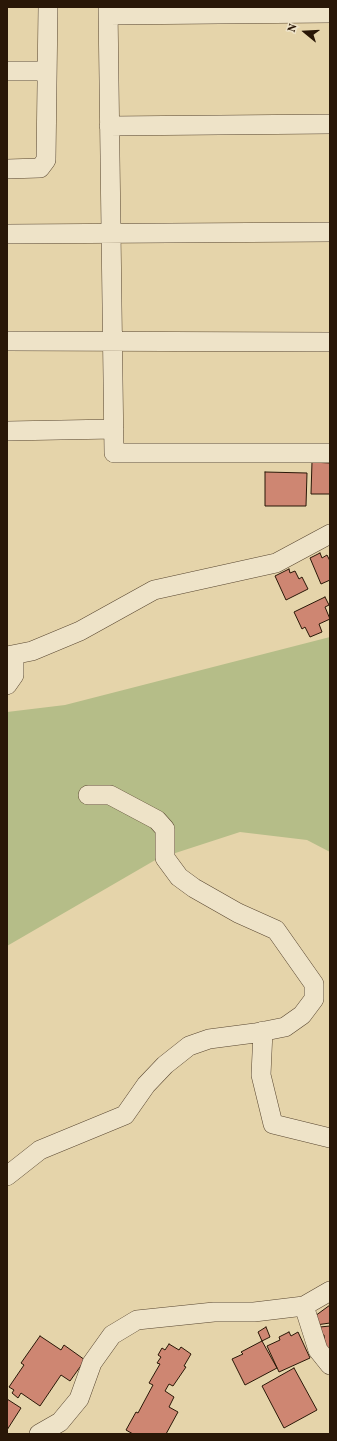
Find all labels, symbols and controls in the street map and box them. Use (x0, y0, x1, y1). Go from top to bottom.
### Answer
north arrow (285, 12, 325, 52)
text: N (285, 22, 301, 34)

